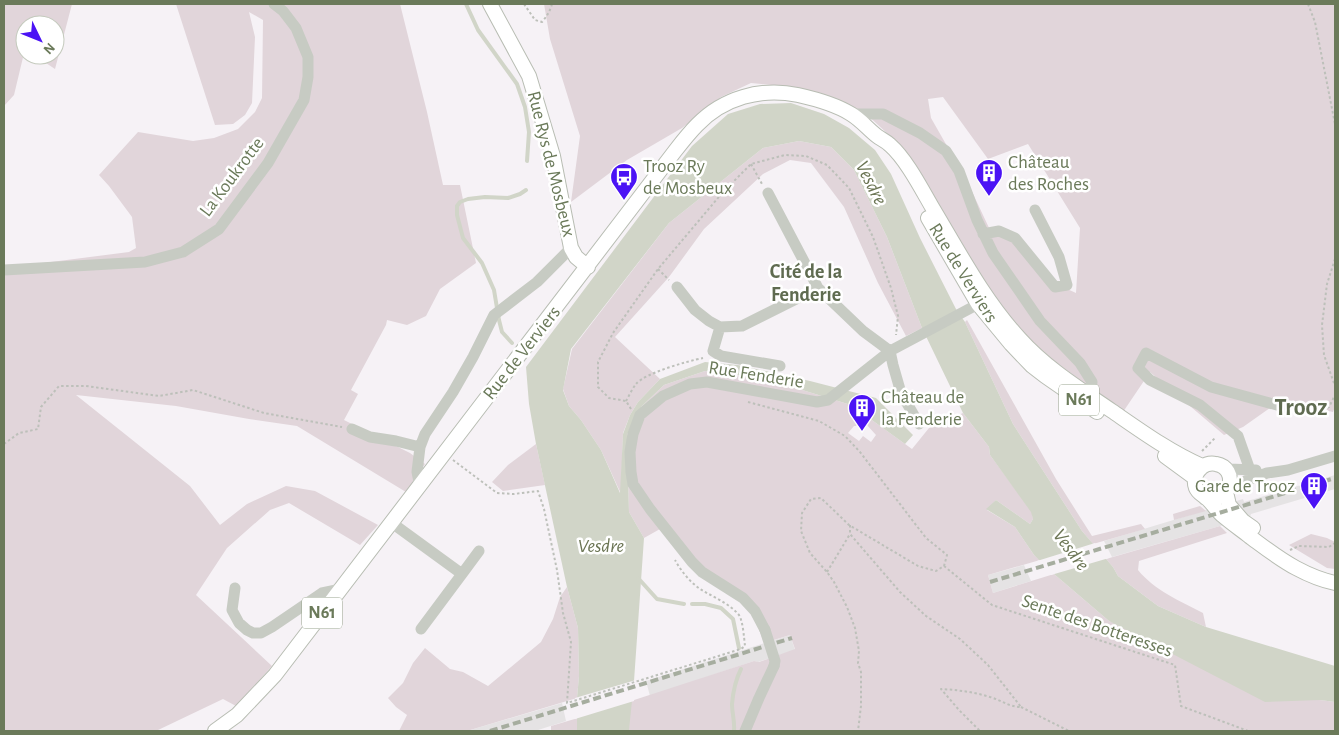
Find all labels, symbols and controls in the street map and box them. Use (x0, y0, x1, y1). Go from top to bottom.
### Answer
north arrow (15, 15, 65, 65)
text: N (40, 40, 57, 57)
street label: Rue Rys de Mosbeux (524, 89, 578, 239)
street label: La Koukrotte (196, 134, 268, 220)
place label: Château des Roches (1008, 153, 1089, 194)
place label: Trooz Ry de Mosbeux (643, 157, 732, 198)
water label: Vesdre (852, 158, 891, 209)
building icon: Château des Roches (974, 158, 1004, 197)
bus stop icon: Trooz Ry de Mosbeux (609, 162, 639, 201)
street label: Rue de Verviers (925, 220, 1001, 326)
district label: Cité de la Fenderie (770, 262, 843, 305)
street label: Rue de Verviers (480, 303, 564, 403)
street label: Rue Fenderie (707, 358, 805, 392)
road number: N61 (1059, 384, 1099, 416)
place label: Château de la Fenderie (881, 388, 964, 429)
building icon: Château de la Fenderie (847, 393, 877, 432)
district label: Trooz (1275, 396, 1327, 420)
building icon: Gare de Trooz (1299, 471, 1329, 510)
place label: Gare de Trooz (1195, 477, 1295, 496)
water label: Vesdre (1049, 525, 1093, 575)
water label: Vesdre (578, 536, 625, 556)
street label: Sente des Botteresses (1019, 591, 1175, 661)
road number: N61 (302, 598, 342, 628)

